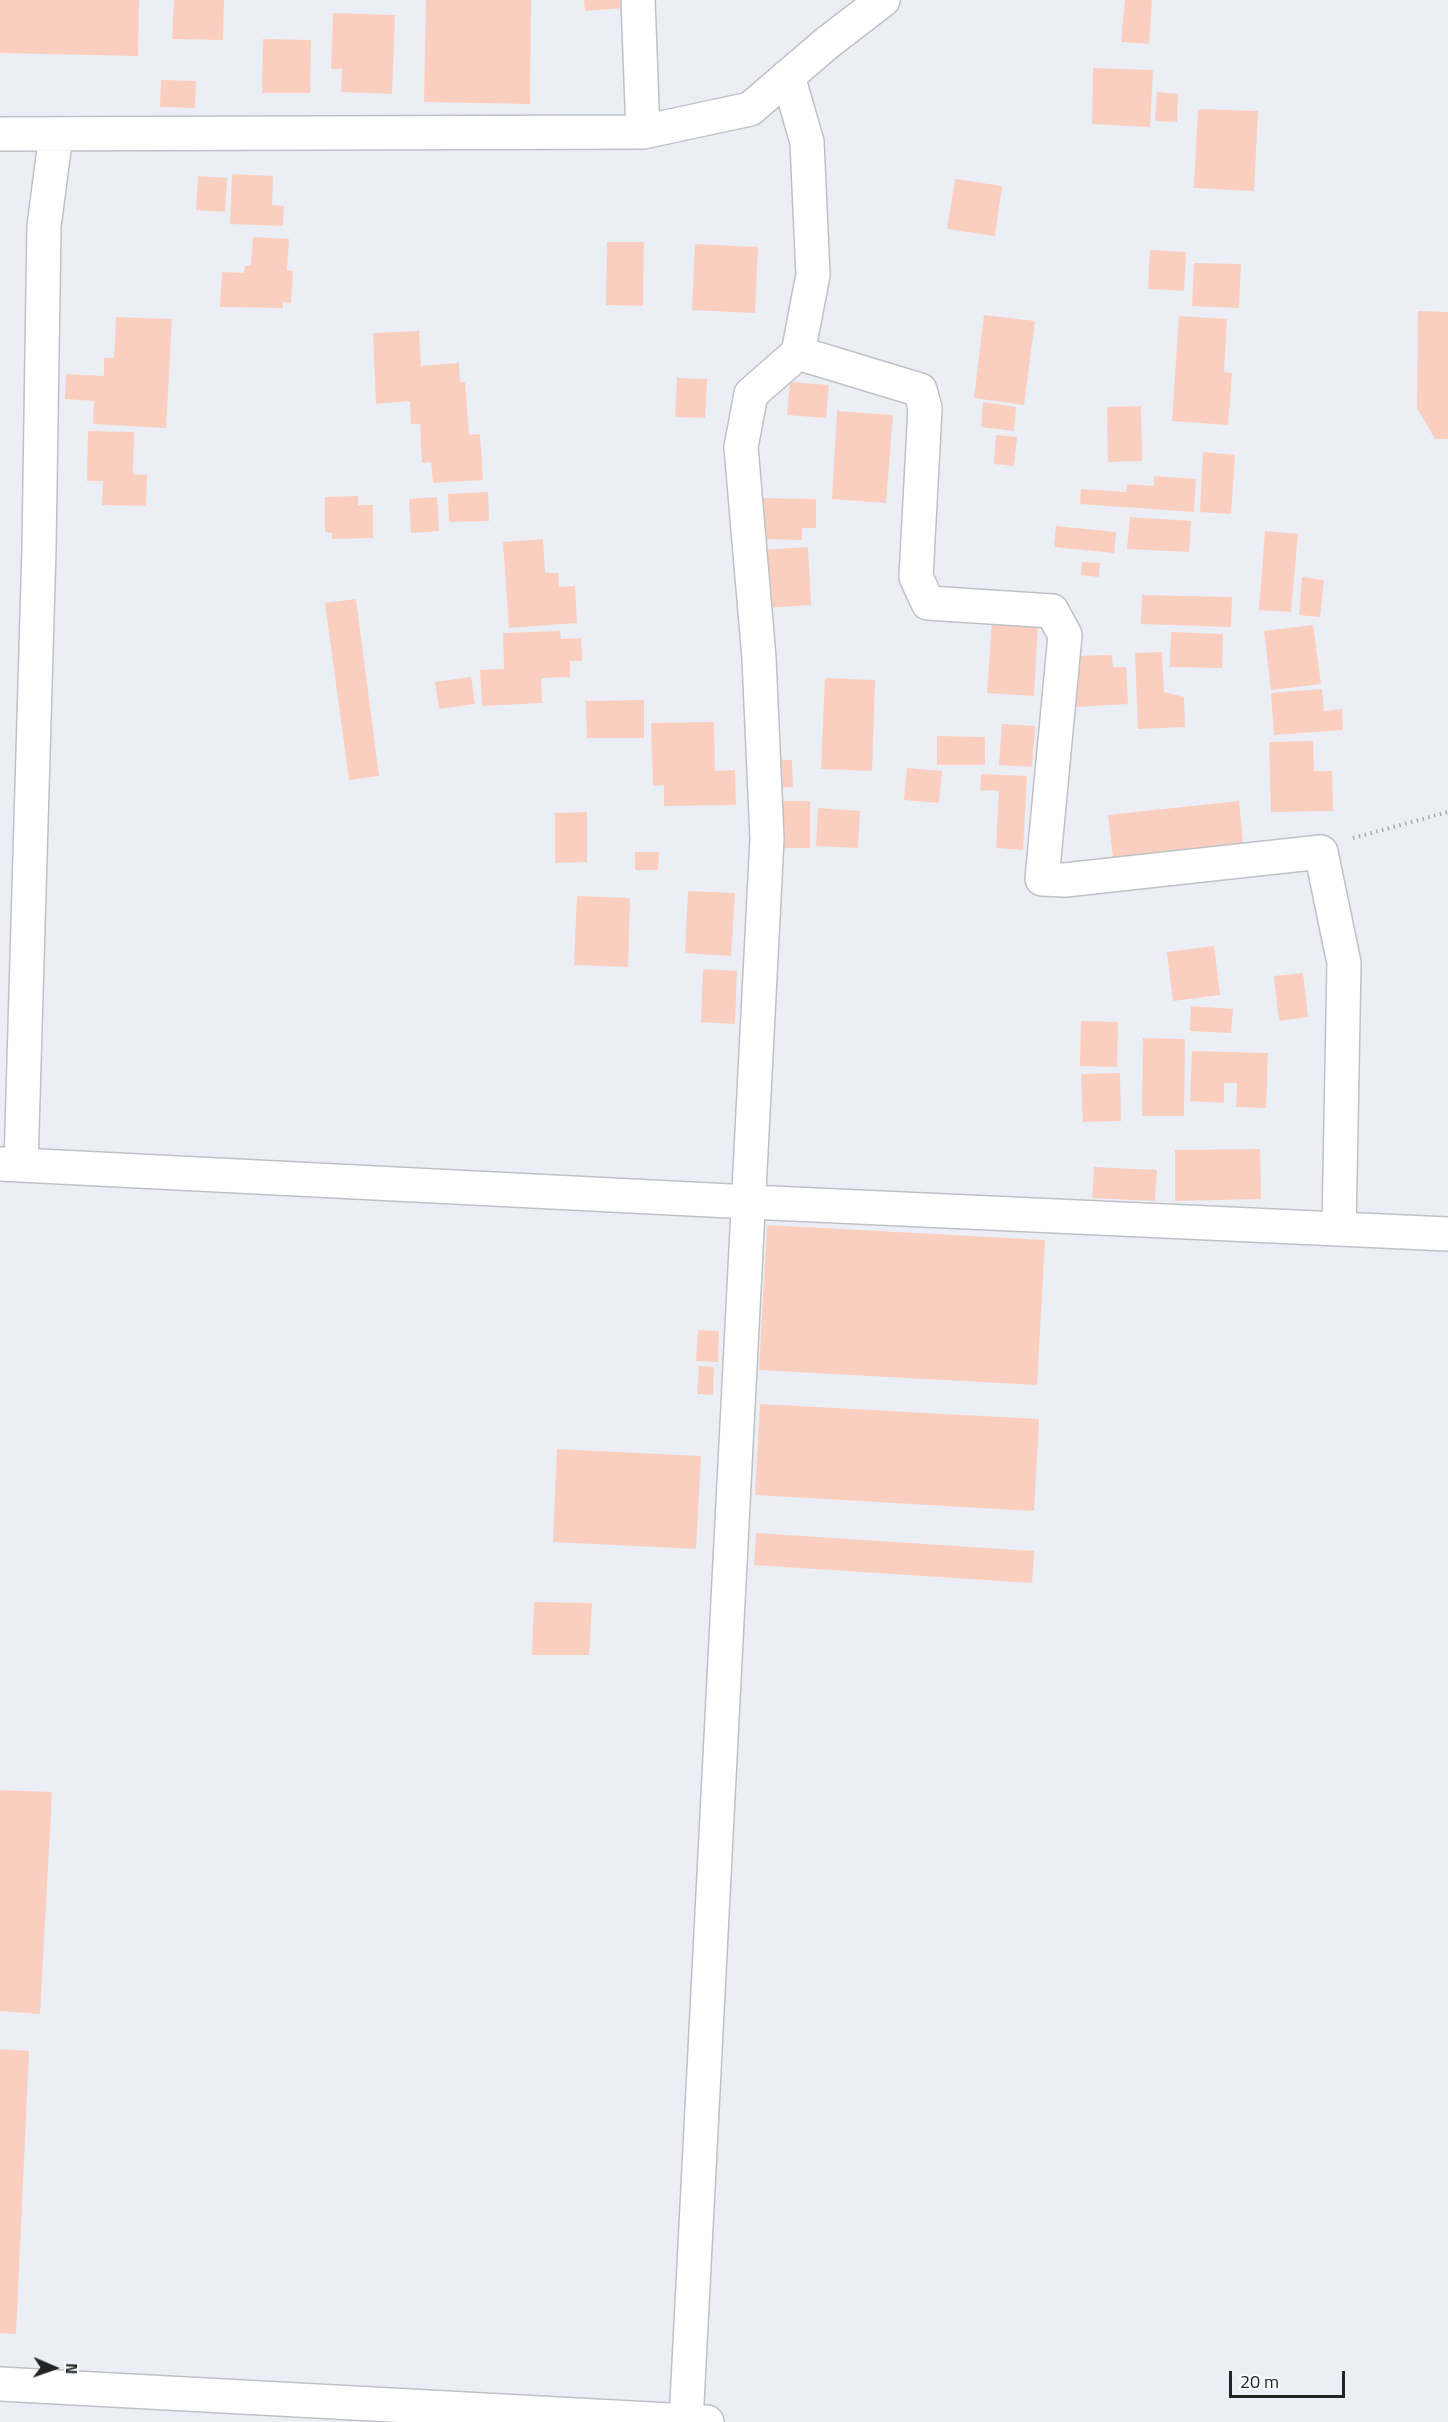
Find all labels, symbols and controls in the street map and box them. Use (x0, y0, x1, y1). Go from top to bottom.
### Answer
north arrow (24, 2338, 84, 2398)
scale bar (1232, 2359, 1348, 2397)
text: N (60, 2363, 84, 2375)
text: 20 m (1240, 2368, 1279, 2395)

